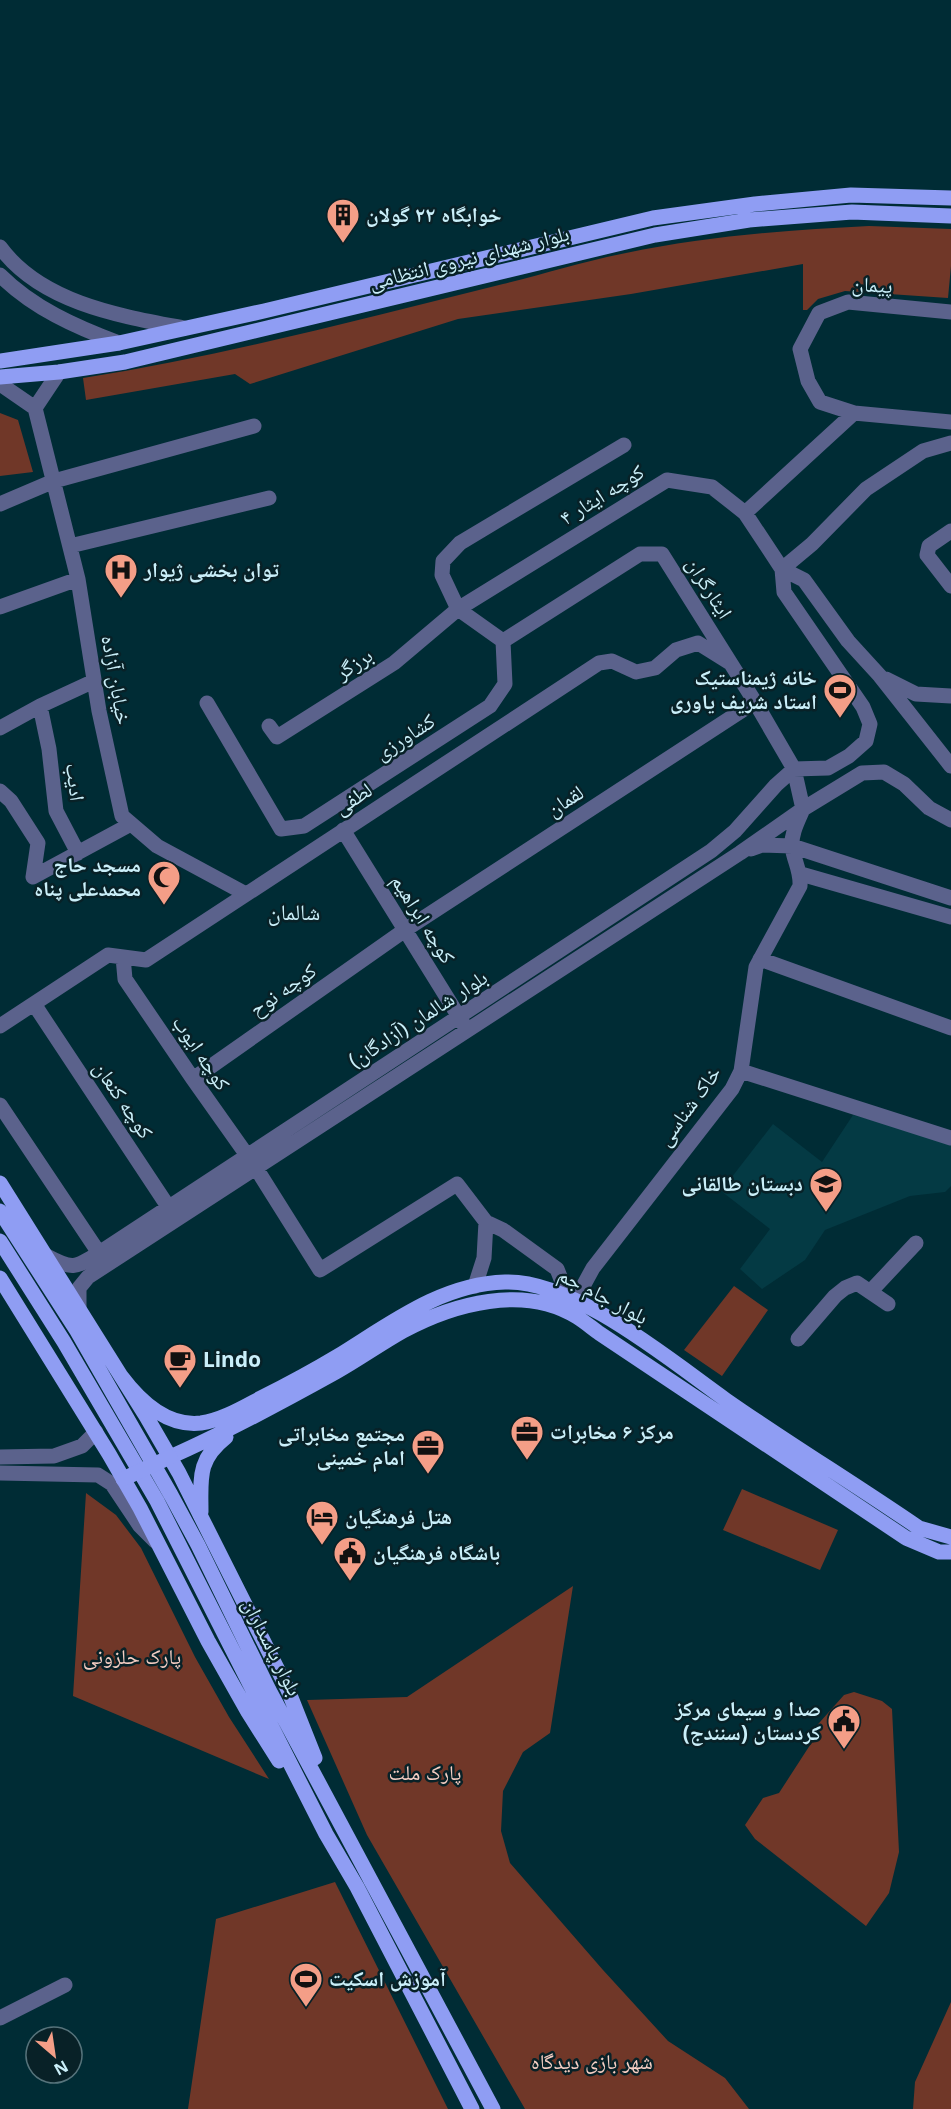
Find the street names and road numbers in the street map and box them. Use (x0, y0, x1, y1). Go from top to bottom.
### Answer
street label: بلوار شهدای نیروی انتظامی (366, 219, 572, 295)
street label: پیمان (851, 269, 893, 299)
street label: کوچه ایثار ۴ (554, 457, 649, 531)
street label: ایثارگران (680, 551, 740, 624)
street label: خیابان آزاده (95, 633, 139, 727)
street label: برزگر (328, 641, 378, 686)
street label: کشاورزی (369, 706, 440, 766)
street label: ادیب (60, 761, 92, 802)
street label: لطفی (328, 775, 377, 821)
street label: لقمان (541, 778, 588, 822)
street label: کوچه ابراهیم (385, 868, 462, 969)
street label: کوچه نوح (243, 956, 322, 1022)
street label: بلوار شالمان (آزادگان) (343, 963, 492, 1074)
street label: کوچه ایوب (166, 1009, 237, 1096)
street label: کوچه کنعان (88, 1055, 160, 1144)
street label: خاک شناسی (650, 1060, 727, 1151)
street label: بلوار جام جم (553, 1260, 653, 1331)
street label: بلوار پاسداران (236, 1593, 309, 1700)

